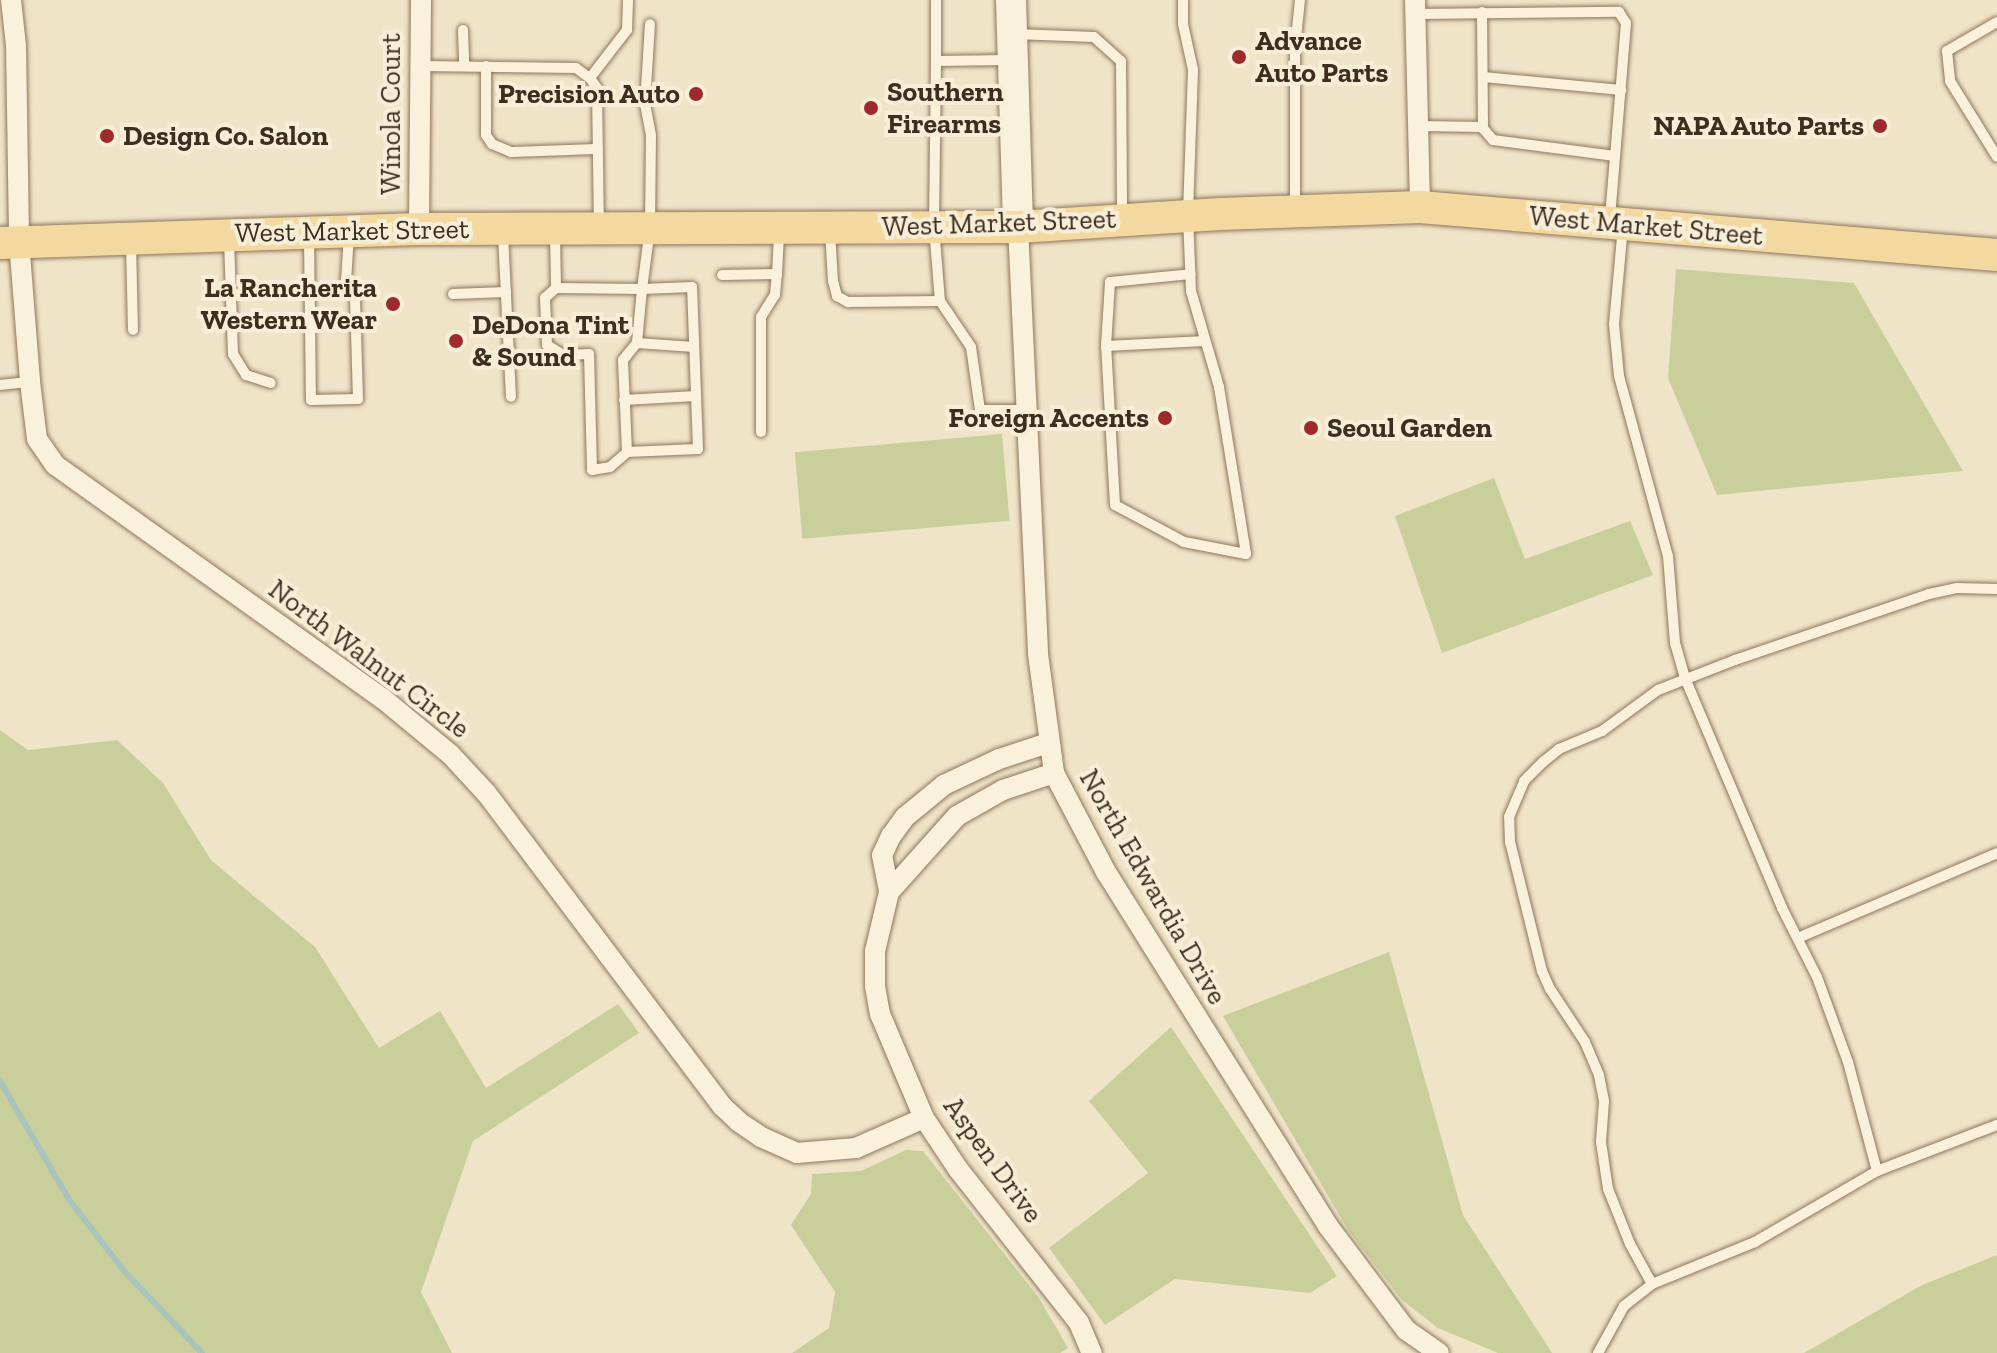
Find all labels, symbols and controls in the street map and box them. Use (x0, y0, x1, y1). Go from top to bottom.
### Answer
place label: Advance Auto Parts (1255, 24, 1388, 90)
street label: Winola Court (374, 33, 408, 195)
marker: Advance Auto Parts (1230, 48, 1248, 66)
place label: Southern Firearms (887, 75, 1004, 141)
place label: Precision Auto (497, 77, 680, 111)
marker: Precision Auto (687, 85, 705, 103)
marker: Southern Firearms (862, 99, 880, 117)
place label: NAPA Auto Parts (1652, 109, 1864, 143)
marker: NAPA Auto Parts (1871, 117, 1889, 135)
place label: Design Co. Salon (123, 119, 328, 153)
marker: Design Co. Salon (98, 127, 116, 145)
street label: West Market Street (1528, 199, 1764, 253)
street label: West Market Street (881, 202, 1117, 244)
street label: West Market Street (235, 212, 469, 250)
place label: La Rancherita Western Wear (200, 271, 377, 337)
marker: La Rancherita Western Wear (384, 295, 402, 313)
place label: DeDona Tint & Sound (472, 308, 629, 374)
marker: DeDona Tint & Sound (447, 332, 465, 350)
place label: Foreign Accents (948, 401, 1149, 435)
marker: Foreign Accents (1156, 409, 1174, 427)
place label: Seoul Garden (1327, 411, 1492, 445)
marker: Seoul Garden (1302, 419, 1320, 437)
street label: North Walnut Circle (261, 572, 477, 746)
street label: North Edwardia Drive (1072, 763, 1234, 1011)
street label: Aspen Drive (936, 1091, 1050, 1229)

